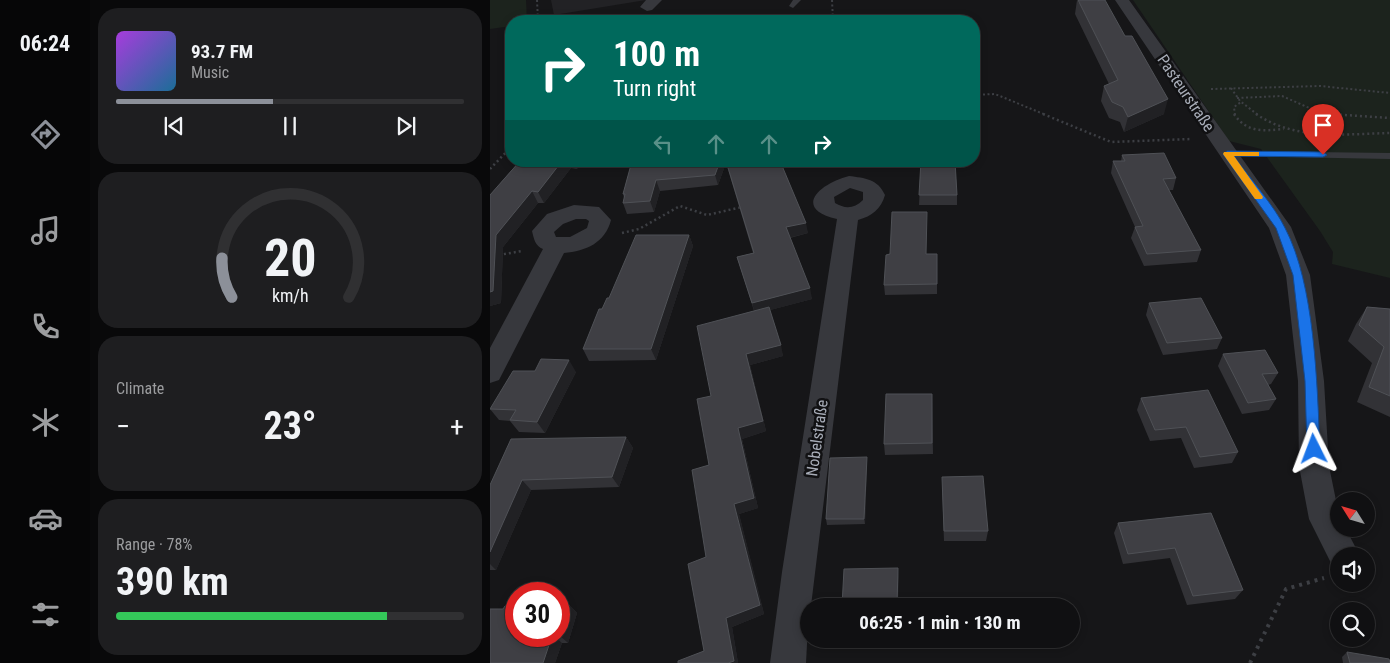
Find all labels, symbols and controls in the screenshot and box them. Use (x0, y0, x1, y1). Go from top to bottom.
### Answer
text: 06:24 (20, 31, 70, 56)
text: 100 m (613, 34, 700, 75)
icon: right (530, 35, 595, 100)
text: 93.7 FM (191, 40, 253, 63)
street label: Pasteurstraße (1153, 51, 1219, 135)
text: Music (191, 63, 229, 82)
text: Turn right (613, 76, 696, 101)
pin (1302, 104, 1344, 155)
icon: arrive (1309, 111, 1337, 139)
icon: previous (160, 112, 188, 140)
icon: pause (276, 112, 304, 140)
icon: next (392, 112, 420, 140)
icon: directions (28, 117, 63, 152)
icon: left (649, 130, 677, 158)
icon: ahead (702, 130, 730, 158)
icon: ahead (755, 130, 783, 158)
icon: right (808, 130, 836, 158)
icon: music (28, 213, 63, 248)
text: 20 (264, 228, 316, 289)
text: km/h (272, 285, 308, 306)
icon: phone (28, 309, 63, 344)
text: Climate (116, 379, 164, 398)
street label: Nobelstraße (802, 398, 832, 478)
text: 23° (263, 404, 317, 448)
icon: climate (28, 405, 63, 440)
text: − (116, 410, 130, 443)
text: + (450, 410, 464, 443)
position arrow (1287, 422, 1339, 474)
north arrow (1330, 492, 1375, 538)
map controls (1330, 492, 1375, 647)
icon: car (28, 501, 63, 536)
text: Range · 78% (116, 535, 192, 554)
button: sound (1330, 547, 1375, 592)
text: 390 km (116, 560, 229, 604)
speed limit sign: 30 (505, 582, 570, 647)
icon: filters (28, 597, 63, 632)
button: search (1330, 602, 1375, 647)
text: 06:25 · 1 min · 130 m (859, 611, 1021, 634)

